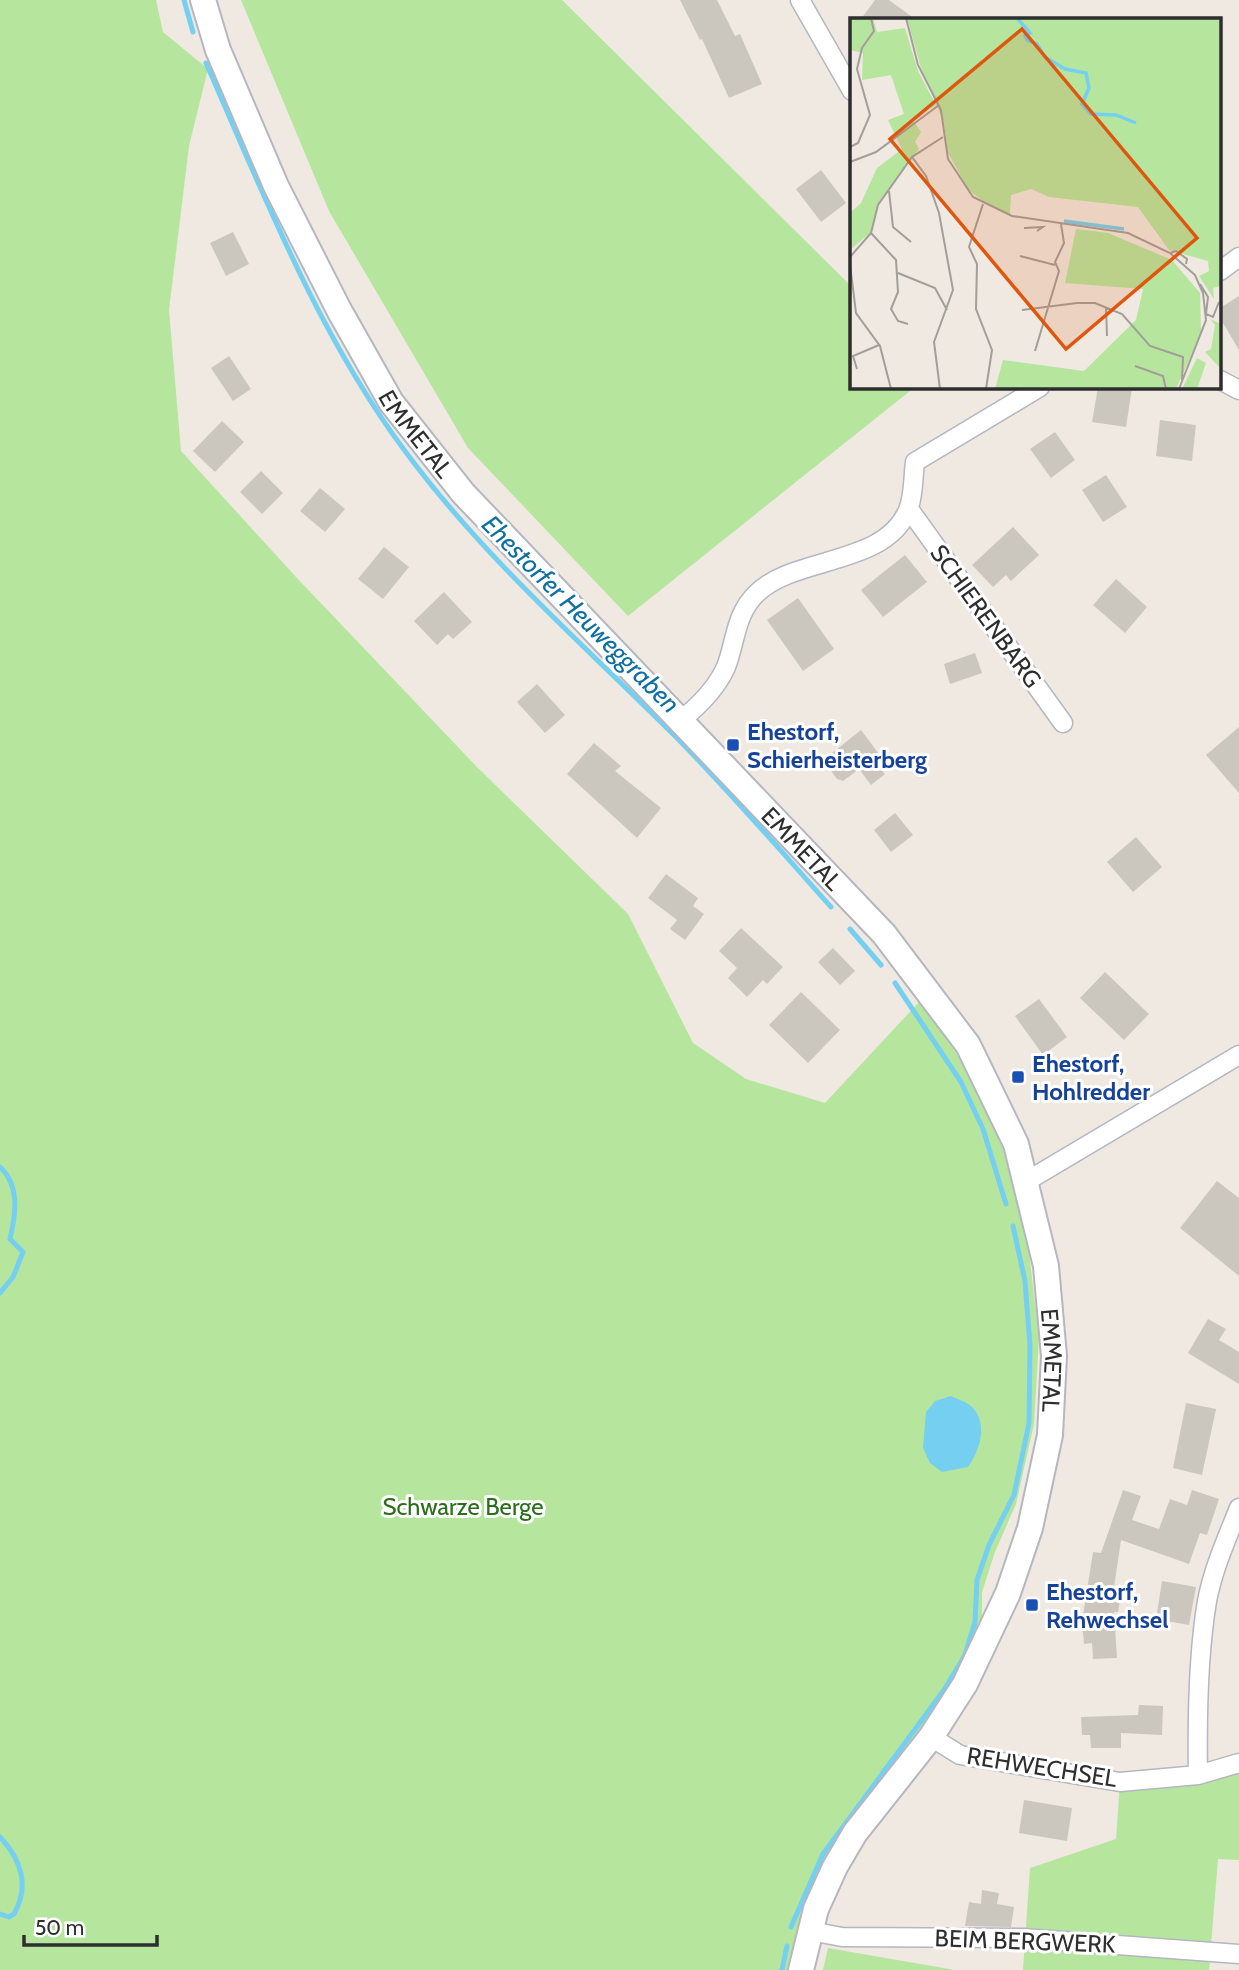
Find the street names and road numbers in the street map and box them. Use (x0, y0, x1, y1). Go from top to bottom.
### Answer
street label: EMMETAL (373, 385, 460, 483)
street label: SCHIERENBARG (924, 539, 1048, 693)
street label: EMMETAL (756, 801, 848, 896)
street label: EMMETAL (1035, 1307, 1069, 1413)
street label: REHWECHSEL (965, 1741, 1119, 1793)
street label: BEIM BERGWERK (934, 1923, 1116, 1959)

